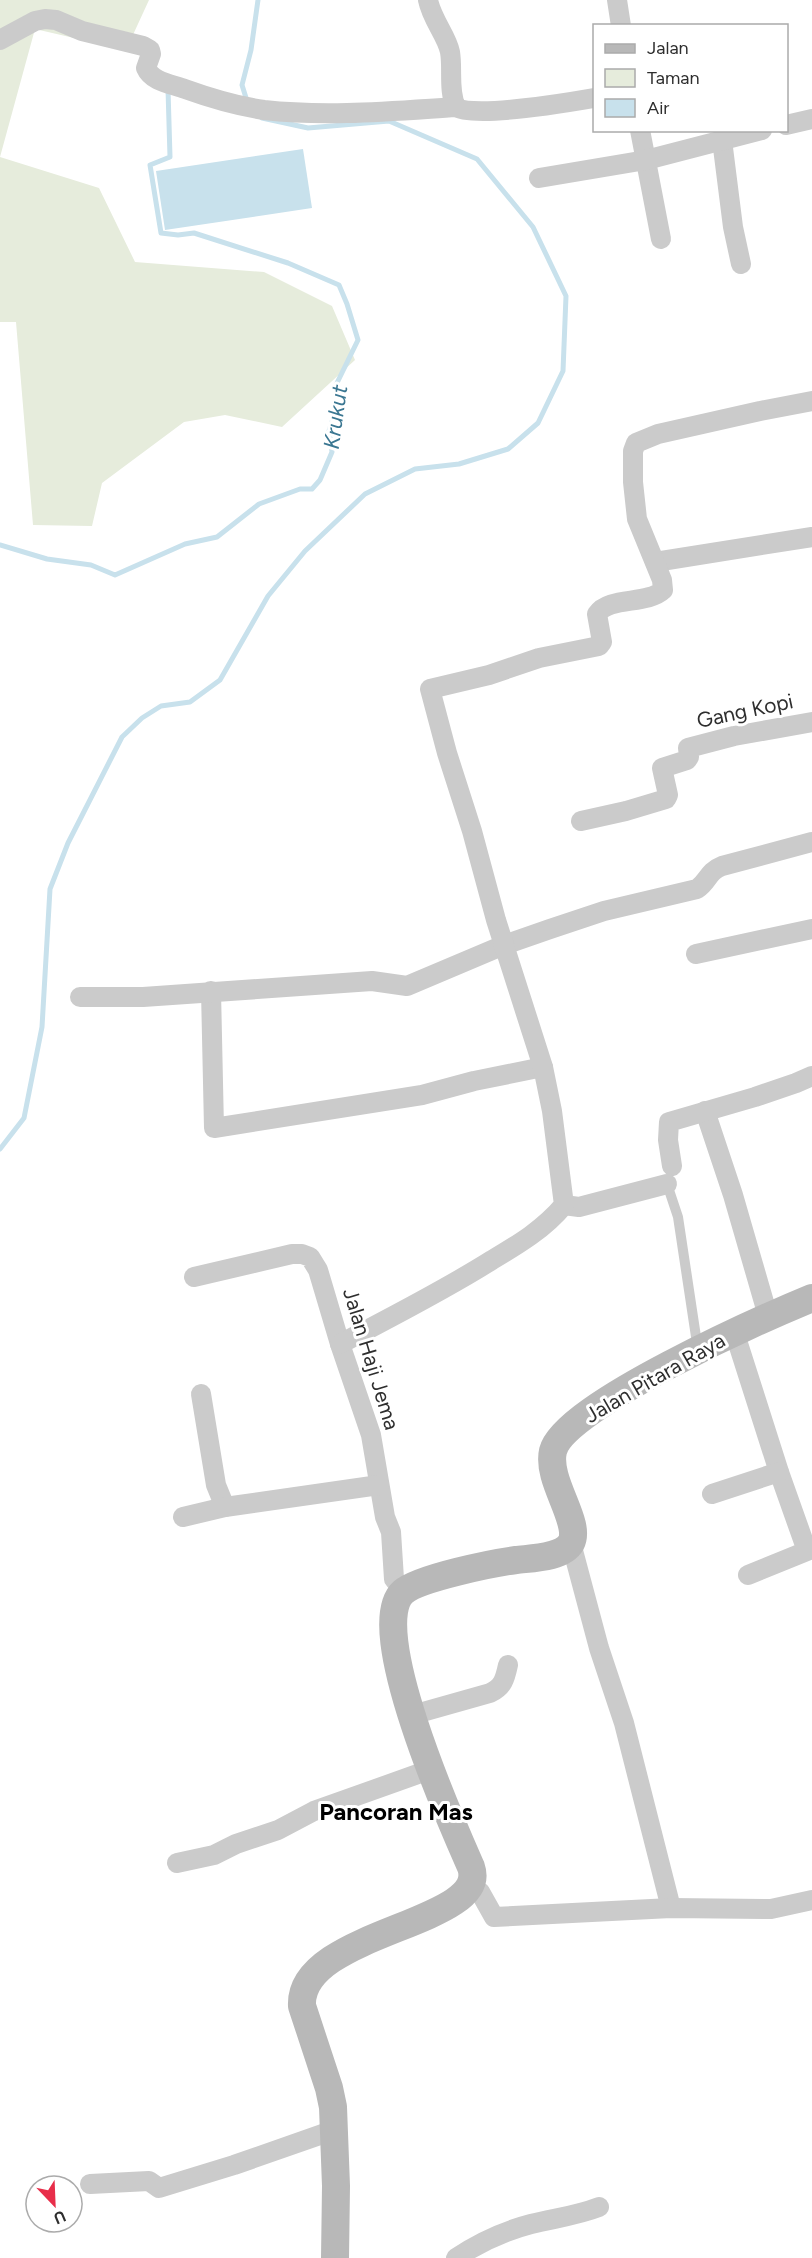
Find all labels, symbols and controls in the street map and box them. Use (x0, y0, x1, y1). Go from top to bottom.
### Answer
legend (593, 24, 788, 132)
text: Jalan (647, 37, 689, 59)
text: Taman (647, 67, 700, 89)
text: Air (647, 97, 669, 119)
water label: Krukut (318, 383, 353, 451)
street label: Gang Kopi (694, 688, 795, 733)
street label: Jalan Haji Jema (338, 1285, 405, 1433)
street label: Jalan Pitara Raya (580, 1327, 729, 1428)
district label: Pancoran Mas (319, 1797, 473, 1826)
north arrow (24, 2174, 84, 2234)
text: U (51, 2206, 69, 2228)

